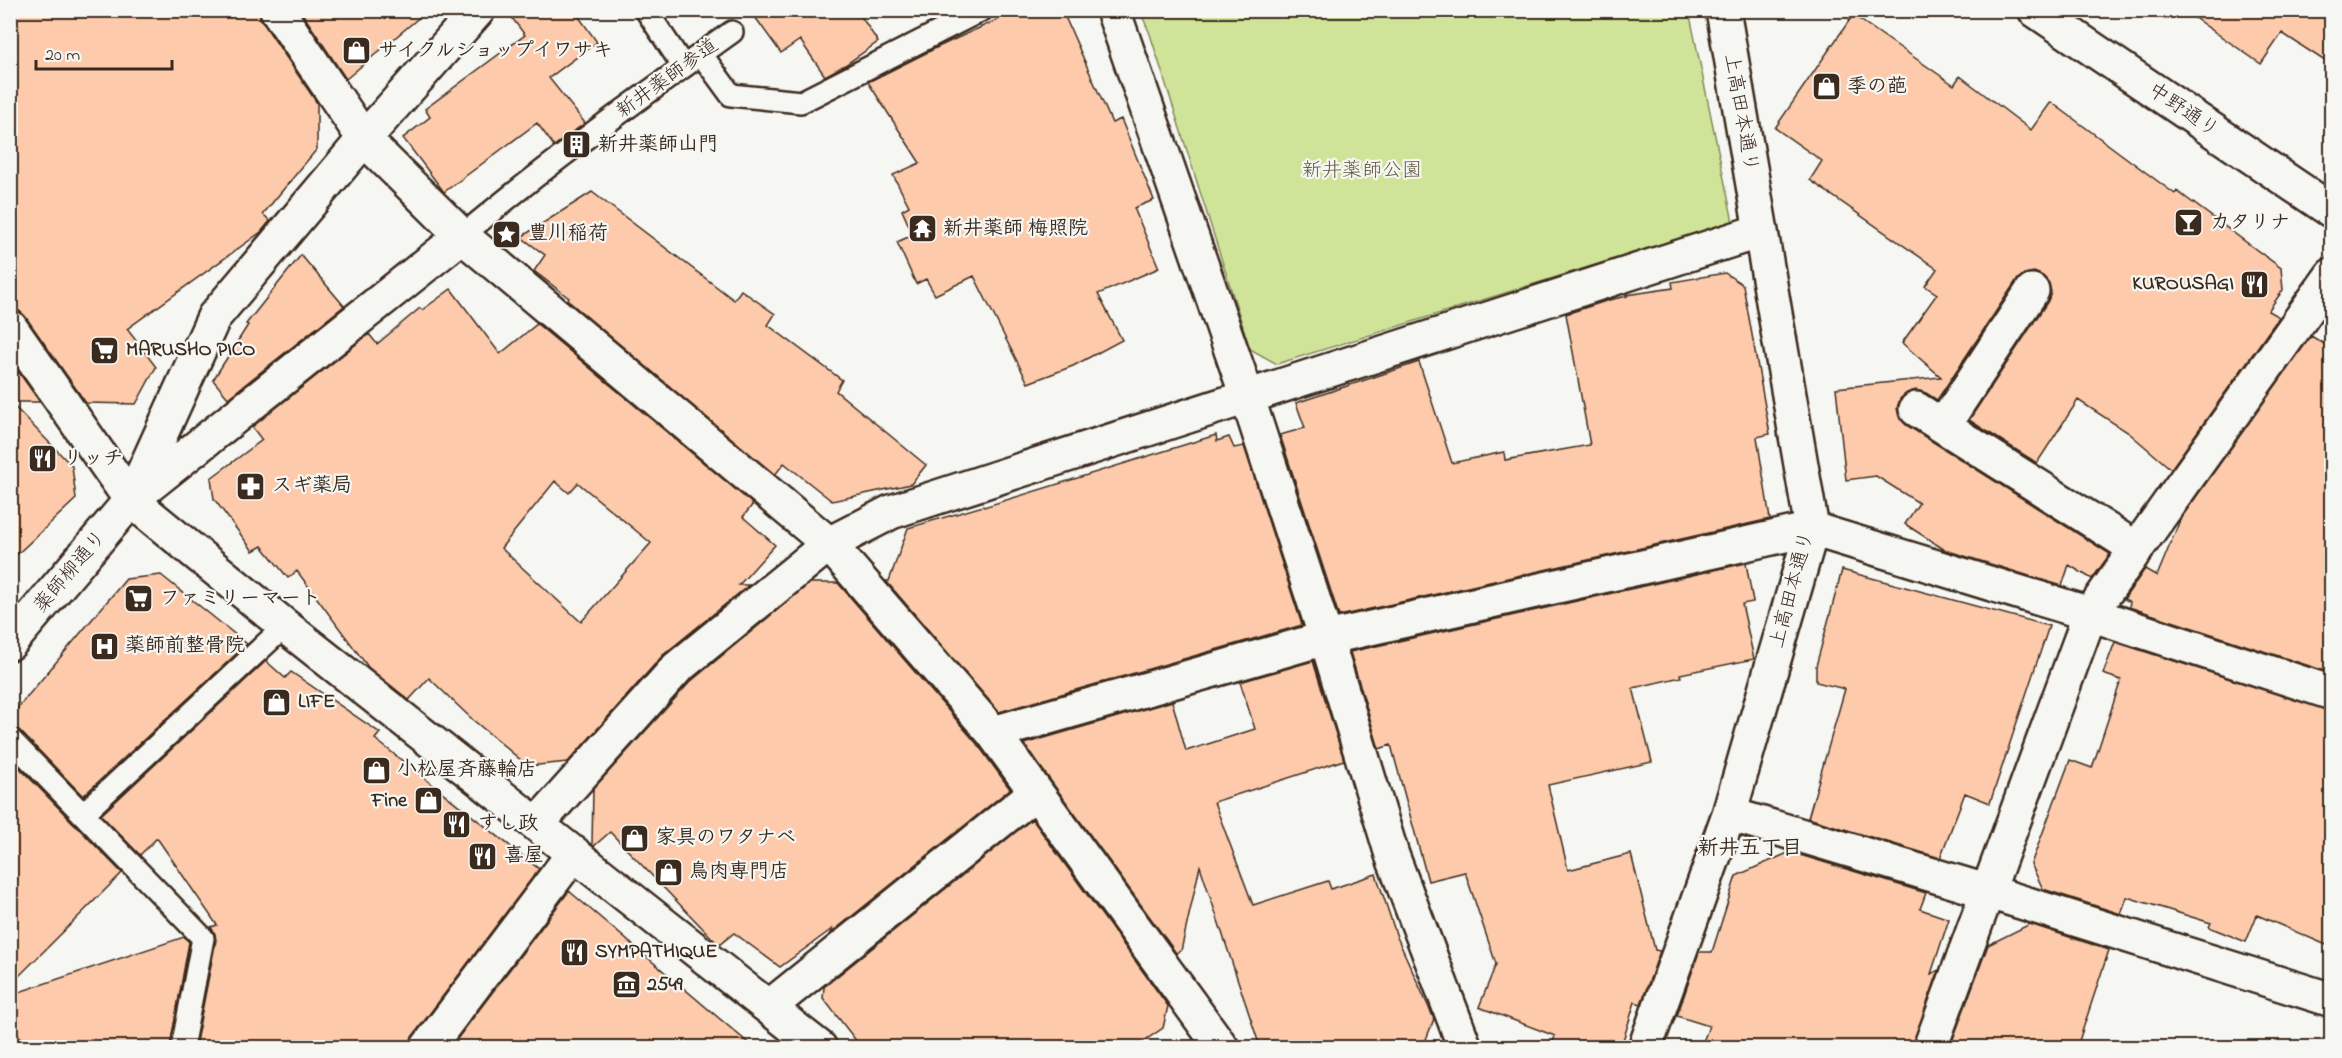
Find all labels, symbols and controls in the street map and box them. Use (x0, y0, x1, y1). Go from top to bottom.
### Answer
street label: 新井薬師参道 (611, 32, 725, 126)
scale bar (36, 33, 172, 71)
shop icon: サイクルショップイワサキ (341, 35, 373, 67)
place label: サイクルショップイワサキ (378, 37, 613, 66)
text: 20 m (45, 43, 80, 69)
street label: 上高田本通り (1715, 51, 1765, 175)
shop icon: 季の葩 (1810, 71, 1842, 103)
place label: 季の葩 (1847, 73, 1907, 102)
street label: 中野通り (2142, 77, 2224, 145)
building icon: 新井薬師山門 (561, 129, 593, 161)
place label: 新井薬師山門 (598, 131, 718, 160)
park label: 新井薬師公園 (1302, 157, 1422, 186)
bar icon: カタリナ (2173, 207, 2205, 239)
place label: カタリナ (2210, 209, 2290, 238)
temple icon: 新井薬師 梅照院 (906, 213, 938, 245)
place label: 新井薬師 梅照院 (943, 215, 1088, 244)
place icon: 豊川稲荷 (491, 218, 523, 250)
place label: 豊川稲荷 (528, 220, 608, 249)
restaurant icon: KUROUSAGI (2239, 268, 2271, 300)
place label: KUROUSAGI (2132, 270, 2234, 299)
supermarket icon: MARUSHO PICO (89, 334, 121, 366)
place label: MARUSHO PICO (126, 336, 255, 365)
restaurant icon: リッチ (26, 443, 58, 475)
place label: リッチ (63, 445, 123, 474)
pharmacy icon: スギ薬局 (235, 470, 267, 502)
place label: スギ薬局 (272, 472, 352, 501)
street label: 薬師柳通り (28, 524, 114, 620)
street label: 上高田本通り (1763, 528, 1823, 652)
supermarket icon: ファミリーマート (123, 583, 155, 615)
place label: ファミリーマート (160, 585, 321, 614)
hospital icon: 薬師前整骨院 (88, 630, 120, 662)
place label: 薬師前整骨院 (125, 632, 245, 661)
shop icon: LIFE (261, 686, 293, 718)
place label: LIFE (298, 688, 335, 717)
shop icon: 小松屋斉藤輪店 (360, 754, 392, 786)
place label: 小松屋斉藤輪店 (397, 756, 537, 785)
shop icon: Fine (412, 785, 444, 817)
place label: Fine (371, 787, 408, 816)
restaurant icon: すし政 (441, 808, 473, 840)
place label: すし政 (478, 810, 538, 839)
shop icon: 家具のワタナベ (619, 822, 651, 854)
place label: 家具のワタナベ (656, 824, 796, 853)
district label: 新井五丁目 (1698, 834, 1803, 864)
restaurant icon: 喜屋 (467, 840, 499, 872)
place label: 喜屋 (504, 842, 544, 871)
shop icon: 鳥肉専門店 (652, 856, 684, 888)
place label: 鳥肉専門店 (689, 858, 789, 887)
restaurant icon: SYMPATHIQUE (558, 936, 590, 968)
place label: SYMPATHIQUE (595, 938, 717, 967)
museum icon: 2549 (610, 969, 642, 1001)
place label: 2549 (646, 971, 684, 1000)

